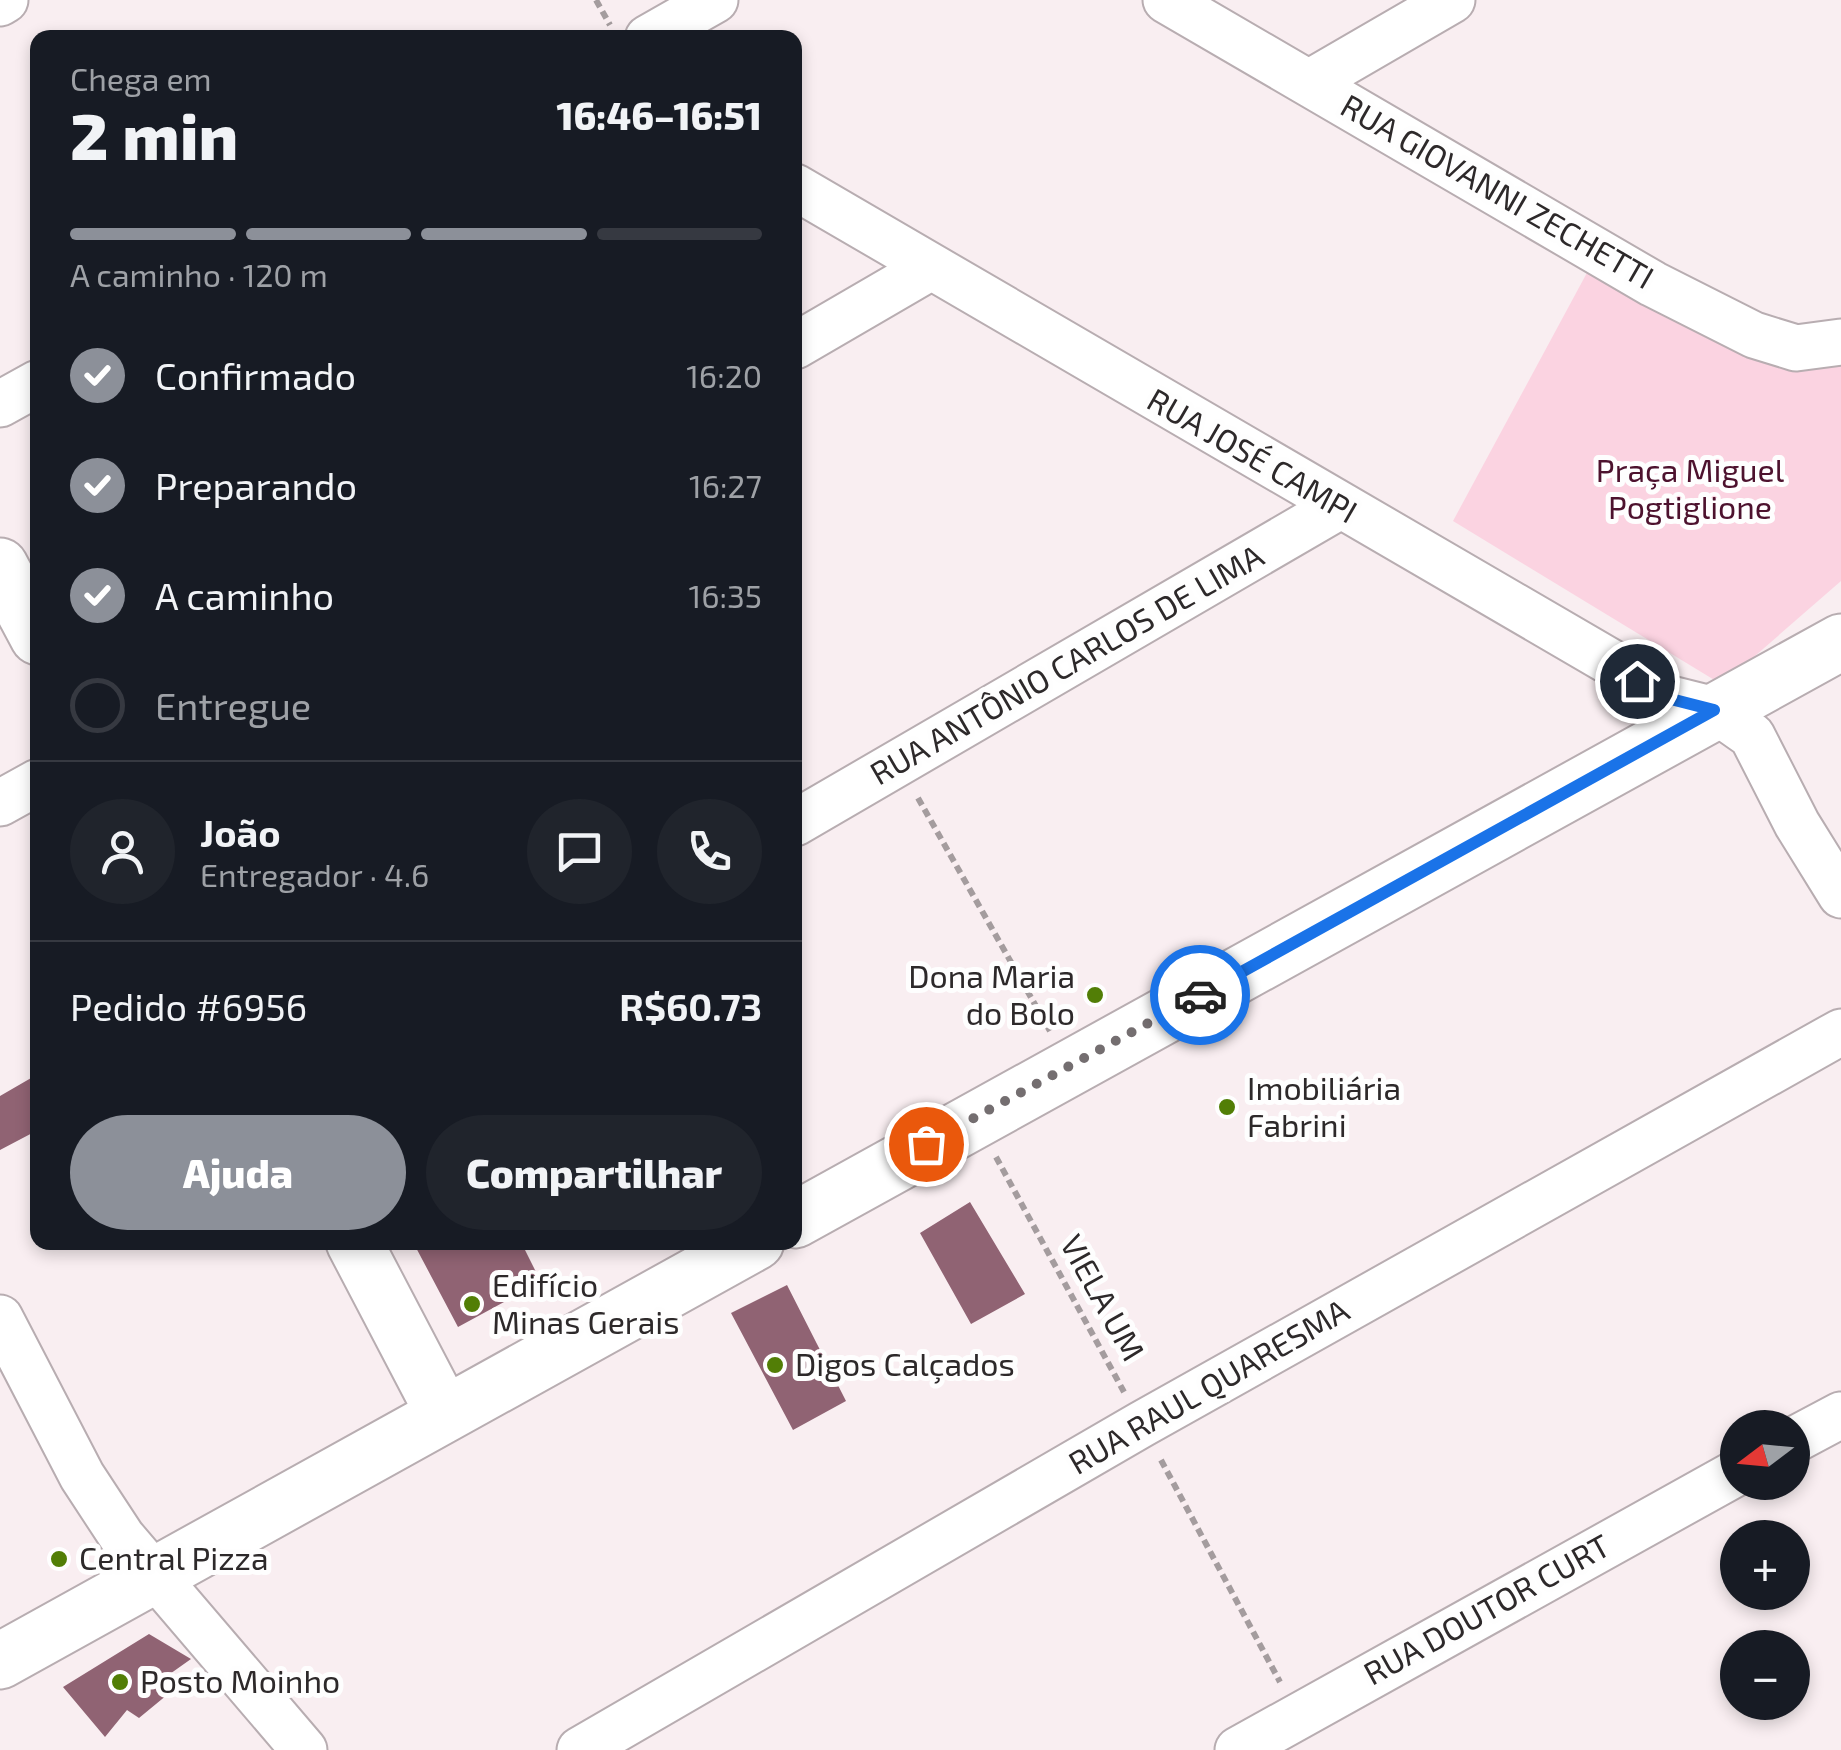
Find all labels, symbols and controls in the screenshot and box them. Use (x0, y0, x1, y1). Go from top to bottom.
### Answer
text: Chega em (70, 59, 212, 97)
street label: RUA GIOVANNI ZECHETTI (1335, 85, 1661, 295)
text: 16:46–16:51 (556, 92, 762, 138)
text: 2 min (70, 95, 238, 173)
text: A caminho · 120 m (70, 255, 328, 293)
icon: check (70, 348, 125, 403)
text: Confirmado (155, 352, 356, 398)
text: 16:20 (686, 356, 762, 394)
street label: RUA JOSÉ CAMPI (1142, 379, 1364, 530)
park label: Praça Miguel Pogtiglione (1596, 450, 1785, 525)
icon: check (70, 458, 125, 513)
text: Preparando (155, 462, 357, 508)
text: 16:27 (689, 466, 762, 504)
street label: RUA ANTÔNIO CARLOS DE LIMA (863, 535, 1269, 792)
icon: check (70, 568, 125, 623)
text: A caminho (155, 572, 334, 618)
text: 16:35 (688, 576, 762, 614)
pin (1595, 639, 1680, 724)
icon: home (1610, 654, 1665, 709)
text: Entregue (155, 682, 311, 728)
button: person (70, 799, 175, 904)
button: chat (527, 799, 632, 904)
button: phone (657, 799, 762, 904)
text: João (200, 809, 281, 855)
text: Entregador · 4.6 (200, 855, 429, 893)
courier (1150, 945, 1250, 1045)
place label: Dona Maria do Bolo (908, 956, 1075, 1031)
icon: car (1173, 968, 1228, 1023)
text: Pedido #6956 (70, 983, 307, 1029)
text: R$60.73 (619, 983, 762, 1029)
marker: Dona Maria do Bolo (1084, 984, 1106, 1006)
place label: Imobiliária Fabrini (1247, 1068, 1401, 1143)
marker: Imobiliária Fabrini (1216, 1096, 1238, 1118)
pin (884, 1102, 969, 1187)
button: Ajuda (70, 1115, 406, 1230)
button: Compartilhar (426, 1115, 762, 1230)
icon: bag (899, 1117, 954, 1172)
street label: VIELA UM (1054, 1228, 1154, 1367)
place label: Edifício Minas Gerais (492, 1265, 679, 1340)
street label: RUA RAUL QUARESMA (1061, 1290, 1355, 1482)
marker: Edifício Minas Gerais (461, 1293, 483, 1315)
place label: Digos Calçados (795, 1344, 1015, 1384)
marker: Digos Calçados (764, 1354, 786, 1376)
north arrow (1720, 1410, 1810, 1500)
map controls (1720, 1410, 1810, 1720)
button: + (1720, 1520, 1810, 1610)
street label: RUA DOUTOR CURT (1356, 1525, 1616, 1692)
place label: Central Pizza (79, 1538, 268, 1576)
marker: Central Pizza (48, 1548, 70, 1570)
button: − (1720, 1630, 1810, 1720)
place label: Posto Moinho (140, 1661, 340, 1699)
marker: Posto Moinho (109, 1671, 131, 1693)

